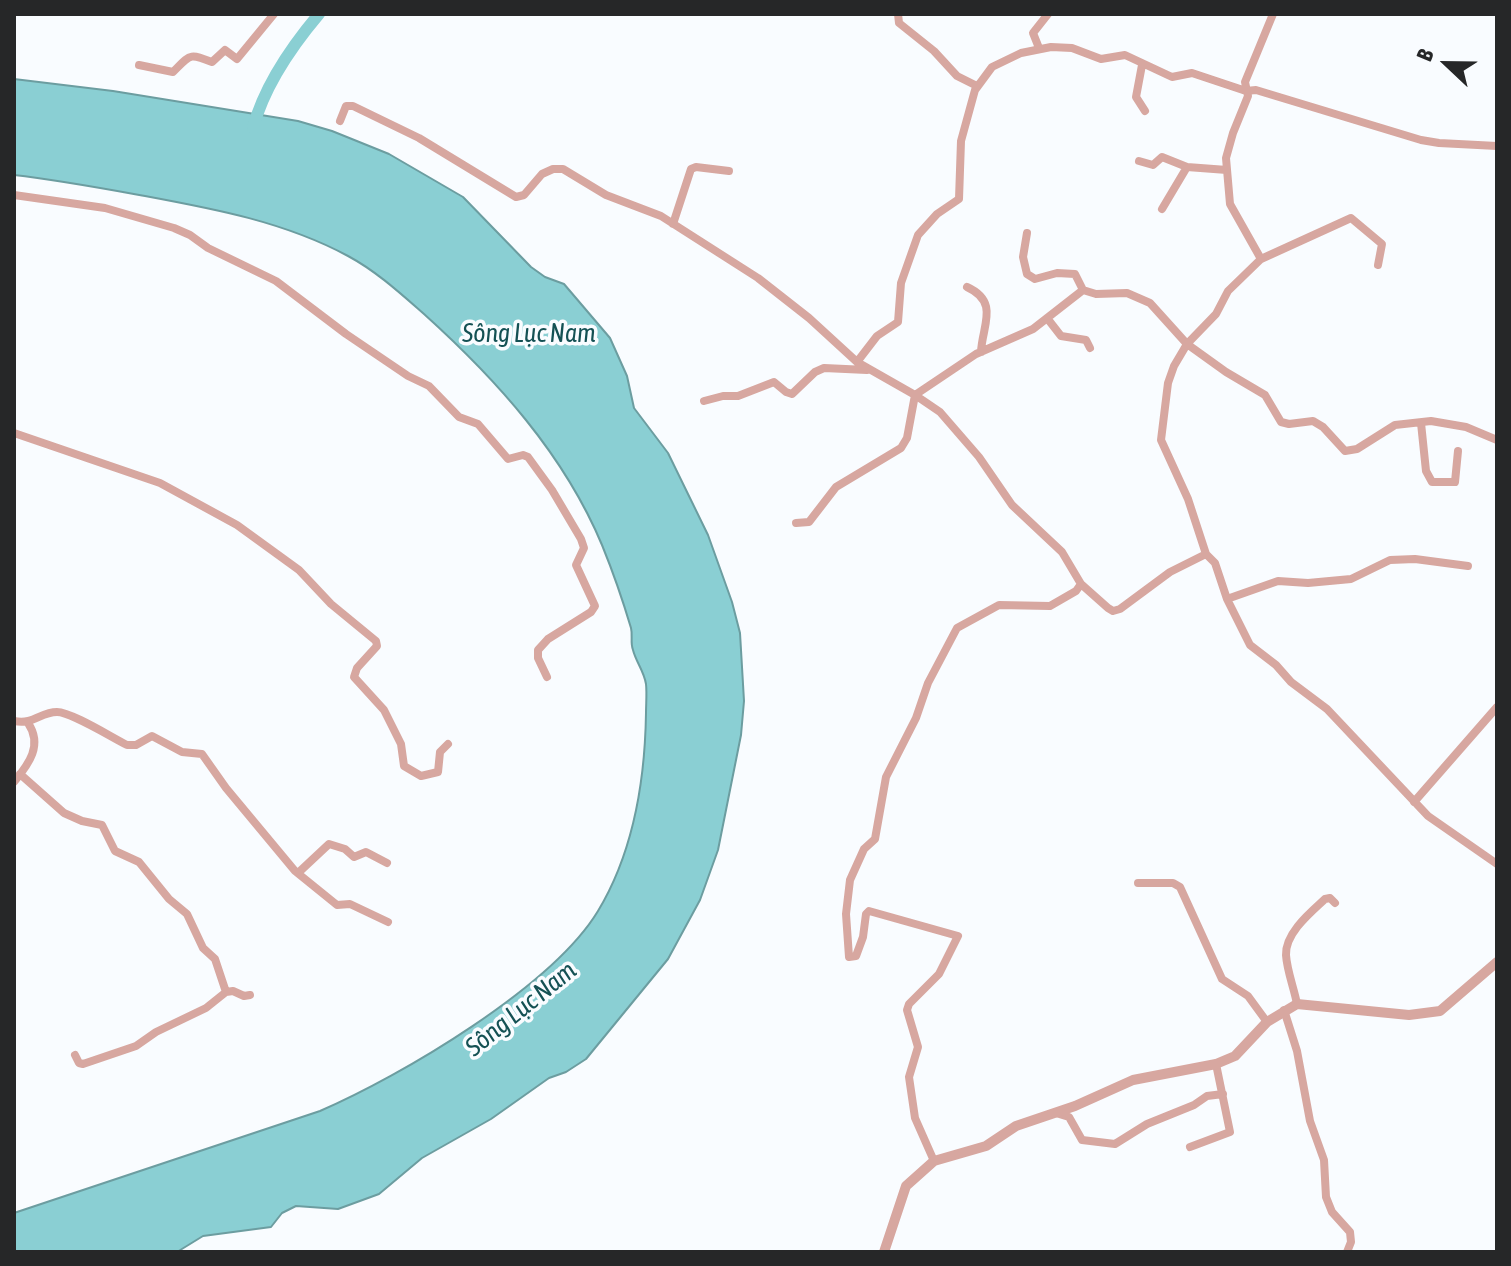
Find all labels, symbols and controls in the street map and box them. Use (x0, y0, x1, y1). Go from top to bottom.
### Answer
north arrow (1407, 24, 1487, 104)
text: B (1411, 45, 1439, 65)
water label: Sông Lục Nam (462, 318, 596, 350)
water label: Sông Lục Nam (459, 955, 583, 1063)

